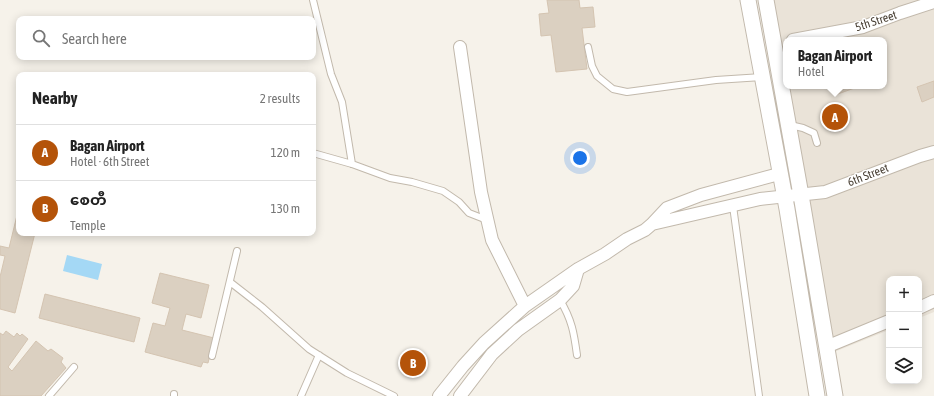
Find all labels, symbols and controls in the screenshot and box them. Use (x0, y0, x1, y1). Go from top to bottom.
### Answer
street label: 5th Street (853, 8, 899, 34)
search box (16, 16, 316, 60)
icon: search (30, 27, 52, 49)
text: Search here (62, 30, 127, 47)
popup (783, 37, 887, 89)
text: Bagan Airport (798, 47, 872, 64)
text: Hotel (798, 64, 824, 79)
text: Nearby (32, 88, 78, 108)
text: 2 results (260, 91, 300, 106)
pin: A (822, 102, 848, 132)
text: Bagan Airport (70, 137, 145, 154)
text: A (42, 145, 48, 160)
text: 120 m (271, 145, 300, 160)
your location (570, 148, 590, 168)
text: Hotel · 6th Street (70, 154, 149, 169)
street label: 6th Street (845, 161, 891, 189)
text: စေတီ (70, 191, 107, 208)
text: B (42, 201, 48, 216)
text: 130 m (271, 201, 300, 216)
text: Temple (70, 218, 106, 233)
map controls (886, 276, 922, 384)
button: + (886, 276, 922, 312)
button: − (886, 312, 922, 348)
pin: B (400, 348, 426, 378)
button: layers (886, 348, 922, 384)

